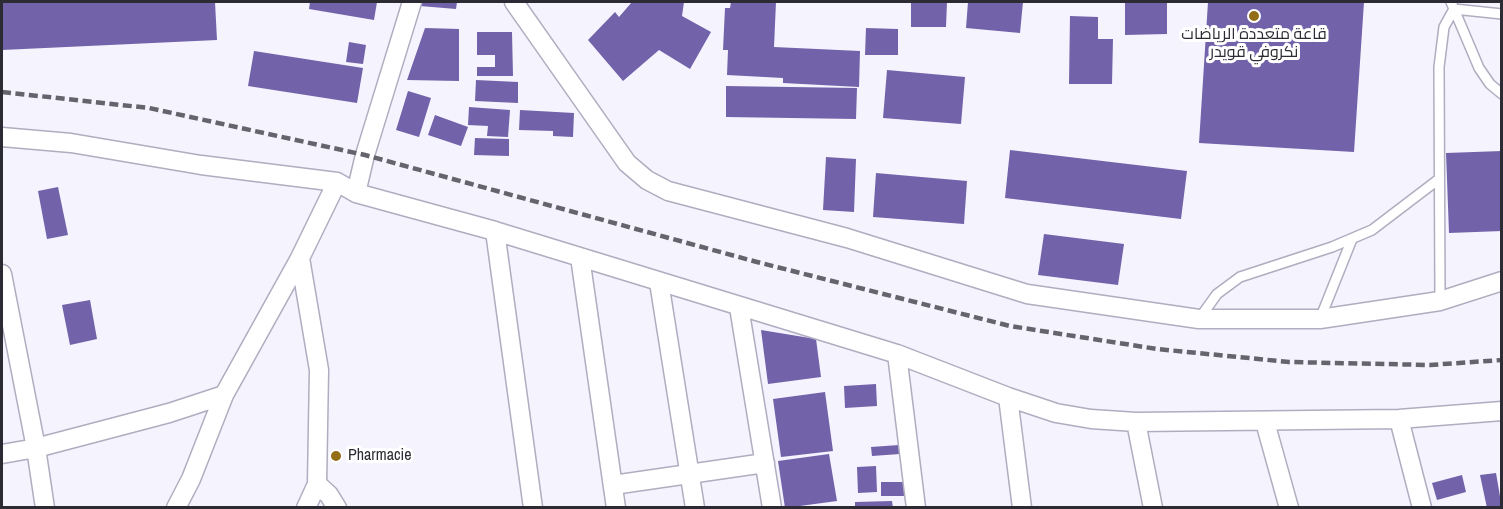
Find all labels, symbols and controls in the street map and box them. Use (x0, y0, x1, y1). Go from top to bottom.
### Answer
marker: قاعة متعددة الرياضات نكروفي قويدر (1247, 9, 1261, 23)
place label: قاعة متعددة الرياضات نكروفي قويدر (1181, 25, 1327, 63)
place label: Pharmacie (348, 446, 411, 466)
marker: Pharmacie (329, 449, 343, 463)

